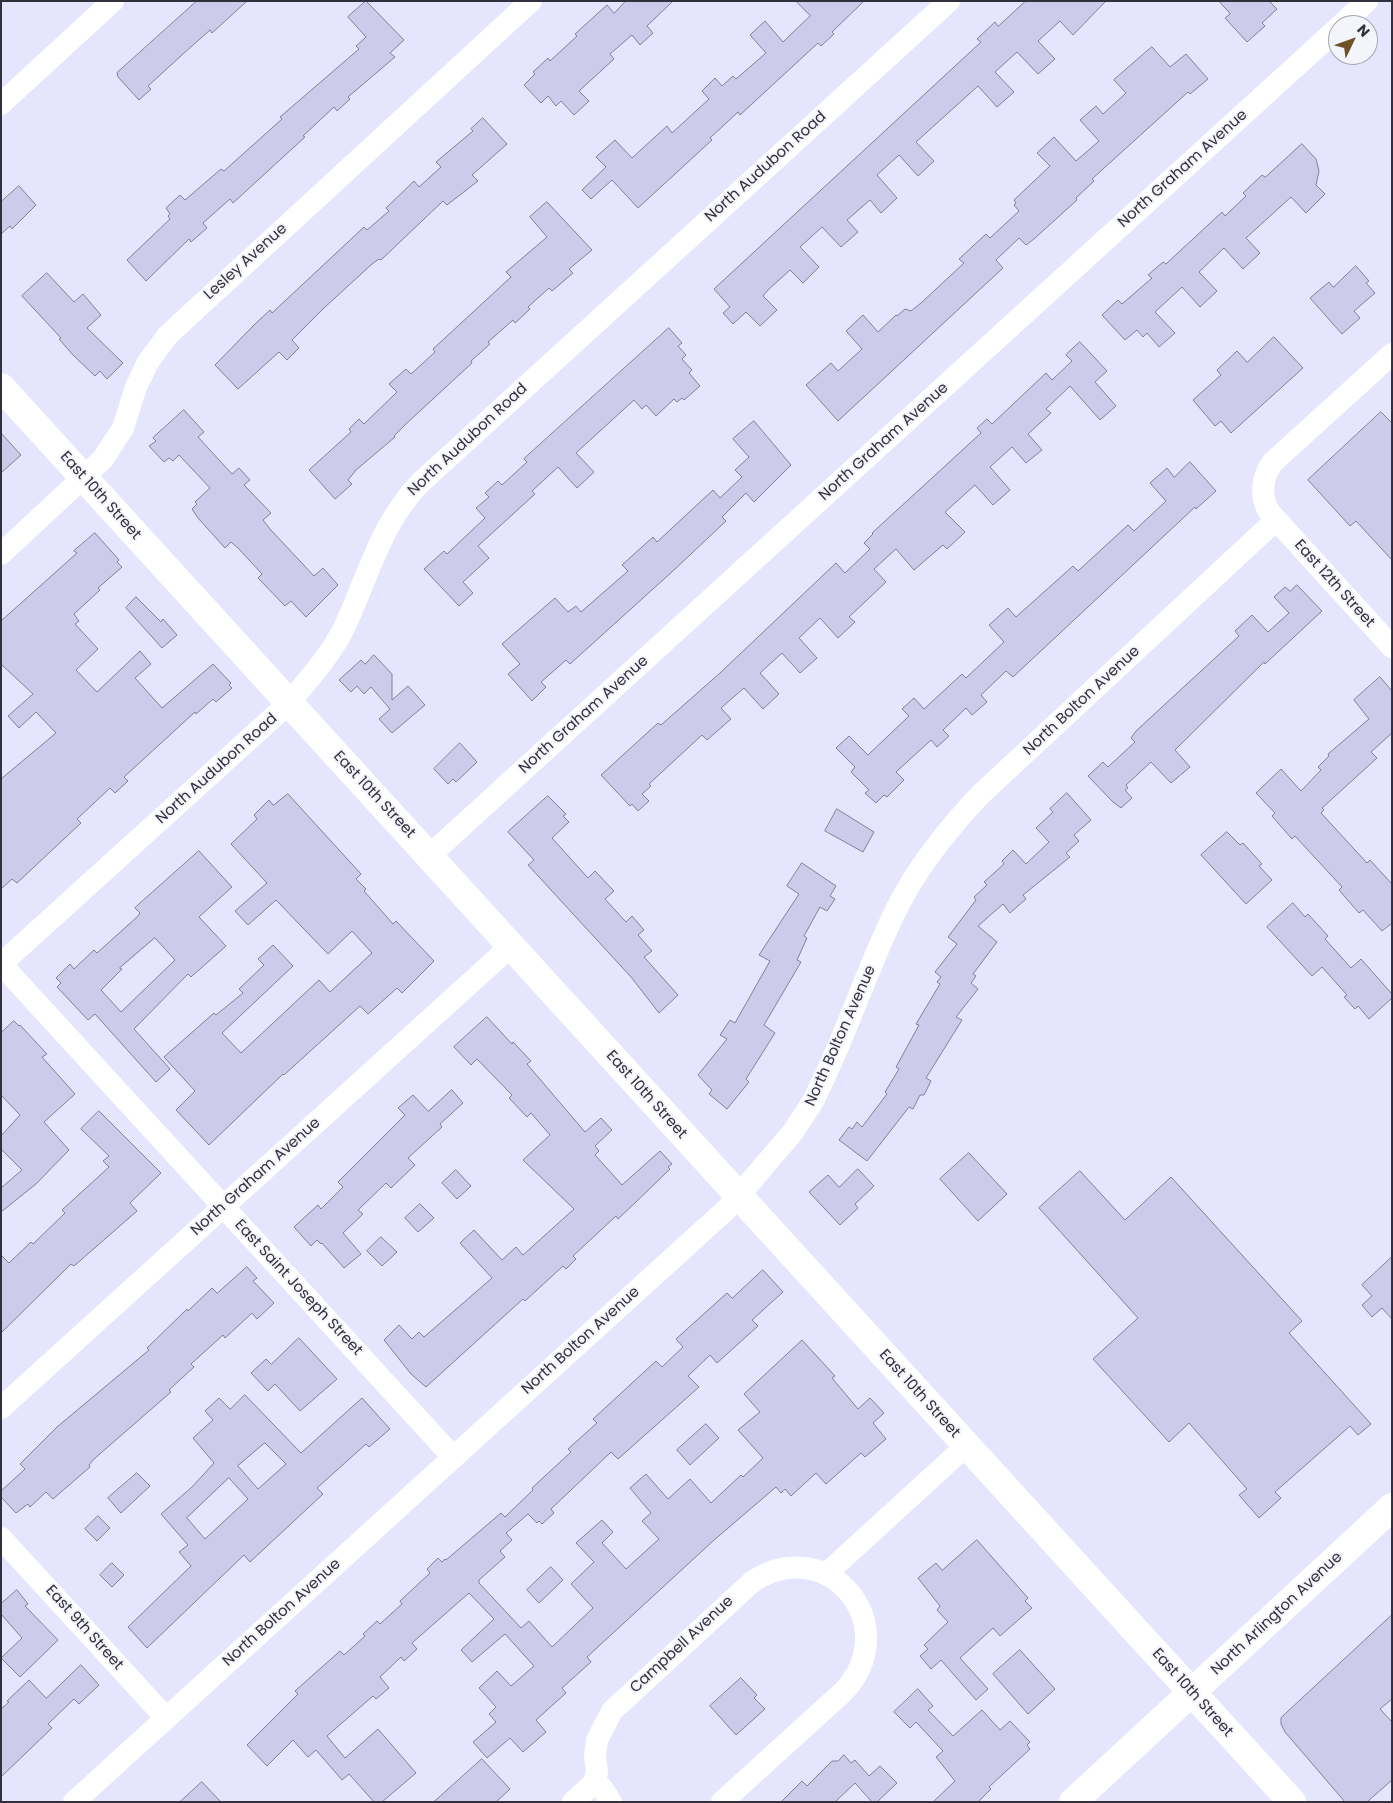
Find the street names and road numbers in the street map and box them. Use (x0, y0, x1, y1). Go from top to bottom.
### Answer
street label: North Graham Avenue (1115, 106, 1251, 232)
street label: North Audubon Road (702, 108, 830, 226)
street label: Lesley Avenue (201, 220, 291, 304)
street label: North Graham Avenue (816, 379, 952, 505)
street label: North Audubon Road (405, 380, 531, 500)
street label: East 10th Street (56, 448, 144, 544)
street label: East 12th Street (1290, 537, 1378, 631)
street label: North Bolton Avenue (1020, 642, 1144, 760)
street label: North Graham Avenue (516, 652, 652, 778)
street label: North Audubon Road (153, 710, 281, 828)
street label: East 10th Street (329, 748, 419, 842)
street label: North Bolton Avenue (802, 963, 880, 1109)
street label: East 10th Street (602, 1047, 690, 1143)
street label: North Graham Avenue (188, 1114, 324, 1240)
street label: East Saint Joseph Street (230, 1216, 366, 1360)
street label: North Bolton Avenue (518, 1283, 644, 1399)
street label: East 10th Street (875, 1346, 963, 1442)
street label: North Arlington Avenue (1208, 1549, 1346, 1679)
street label: North Bolton Avenue (219, 1555, 345, 1671)
street label: East 9th Street (41, 1582, 127, 1674)
street label: Campbell Avenue (627, 1593, 737, 1697)
street label: East 10th Street (1148, 1645, 1236, 1741)

